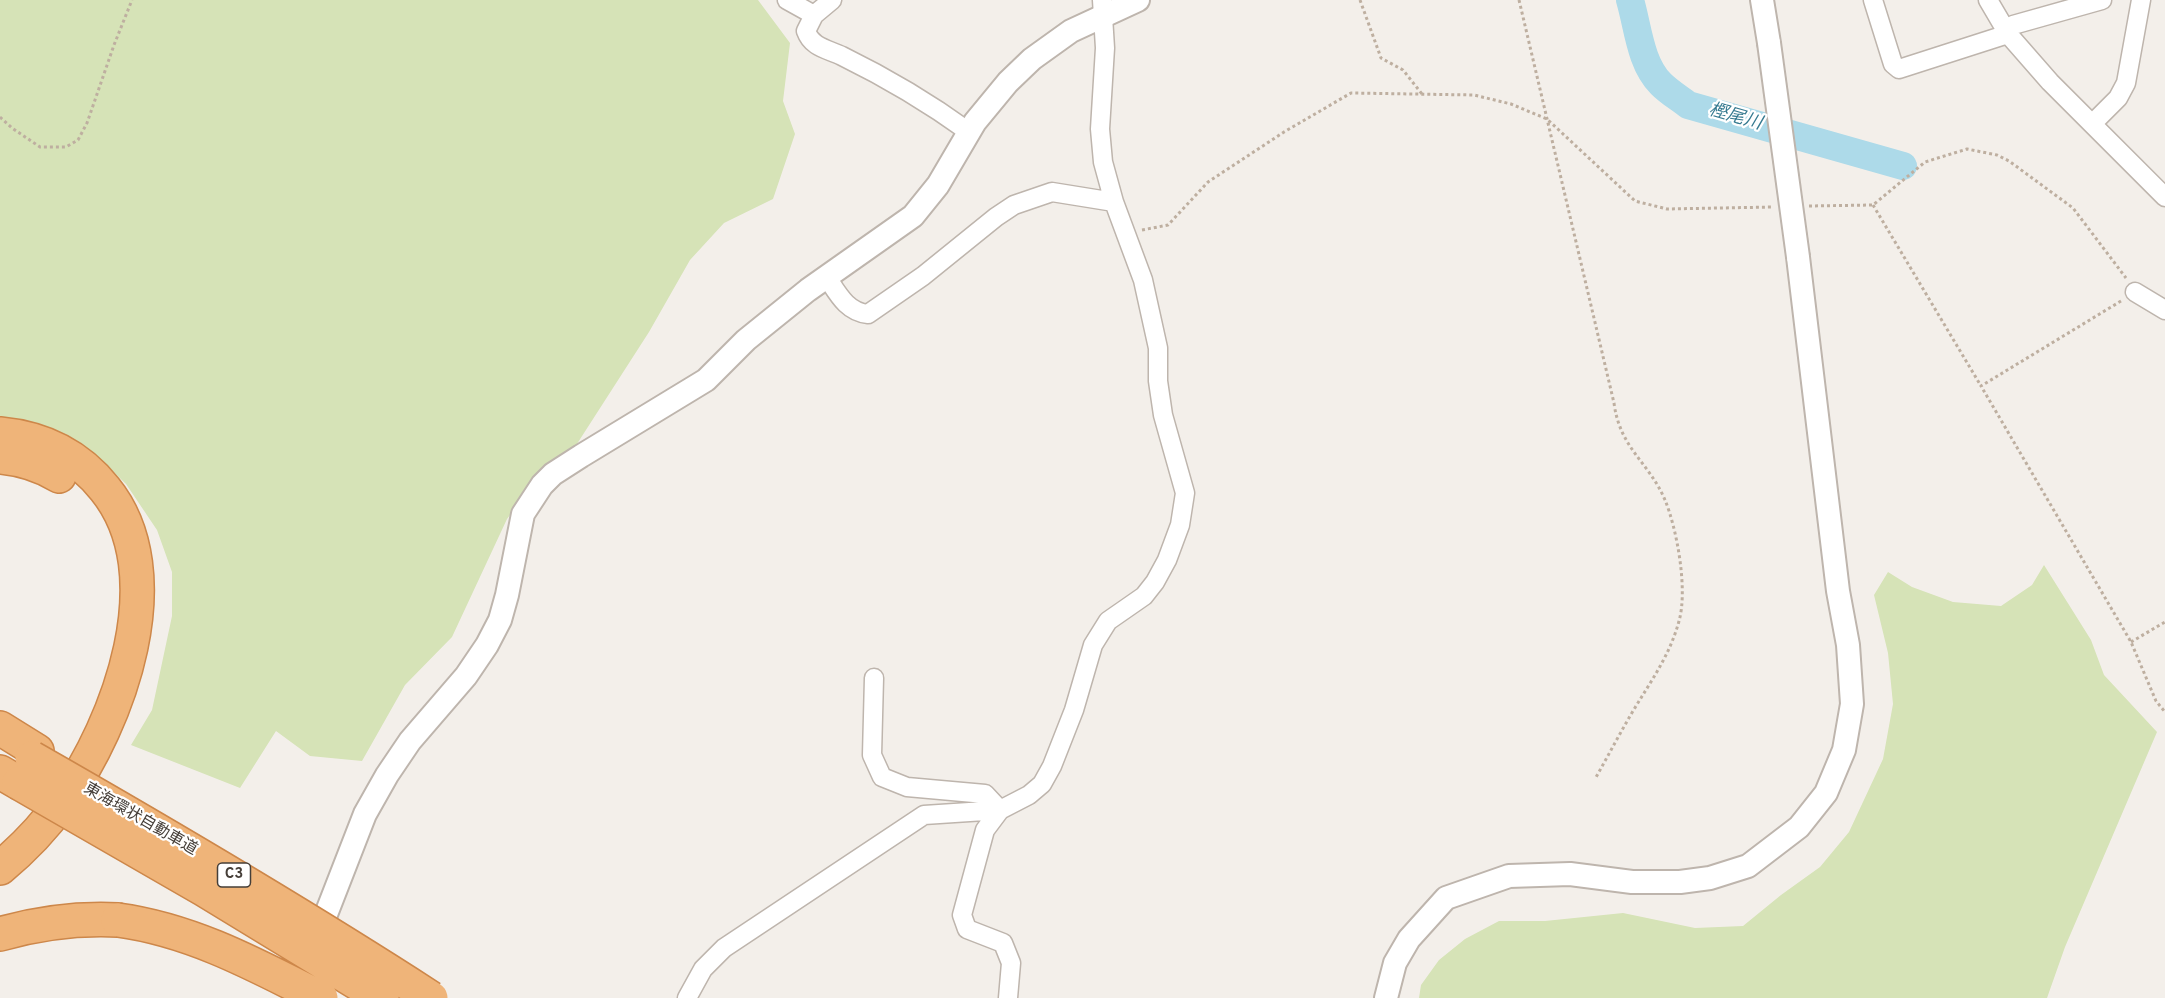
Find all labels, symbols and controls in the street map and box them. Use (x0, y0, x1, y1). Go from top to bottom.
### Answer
water label: 樫尾川 (1706, 100, 1764, 136)
street label: 東海環状自動車道 (80, 780, 200, 860)
road number: C3 (218, 863, 250, 887)

